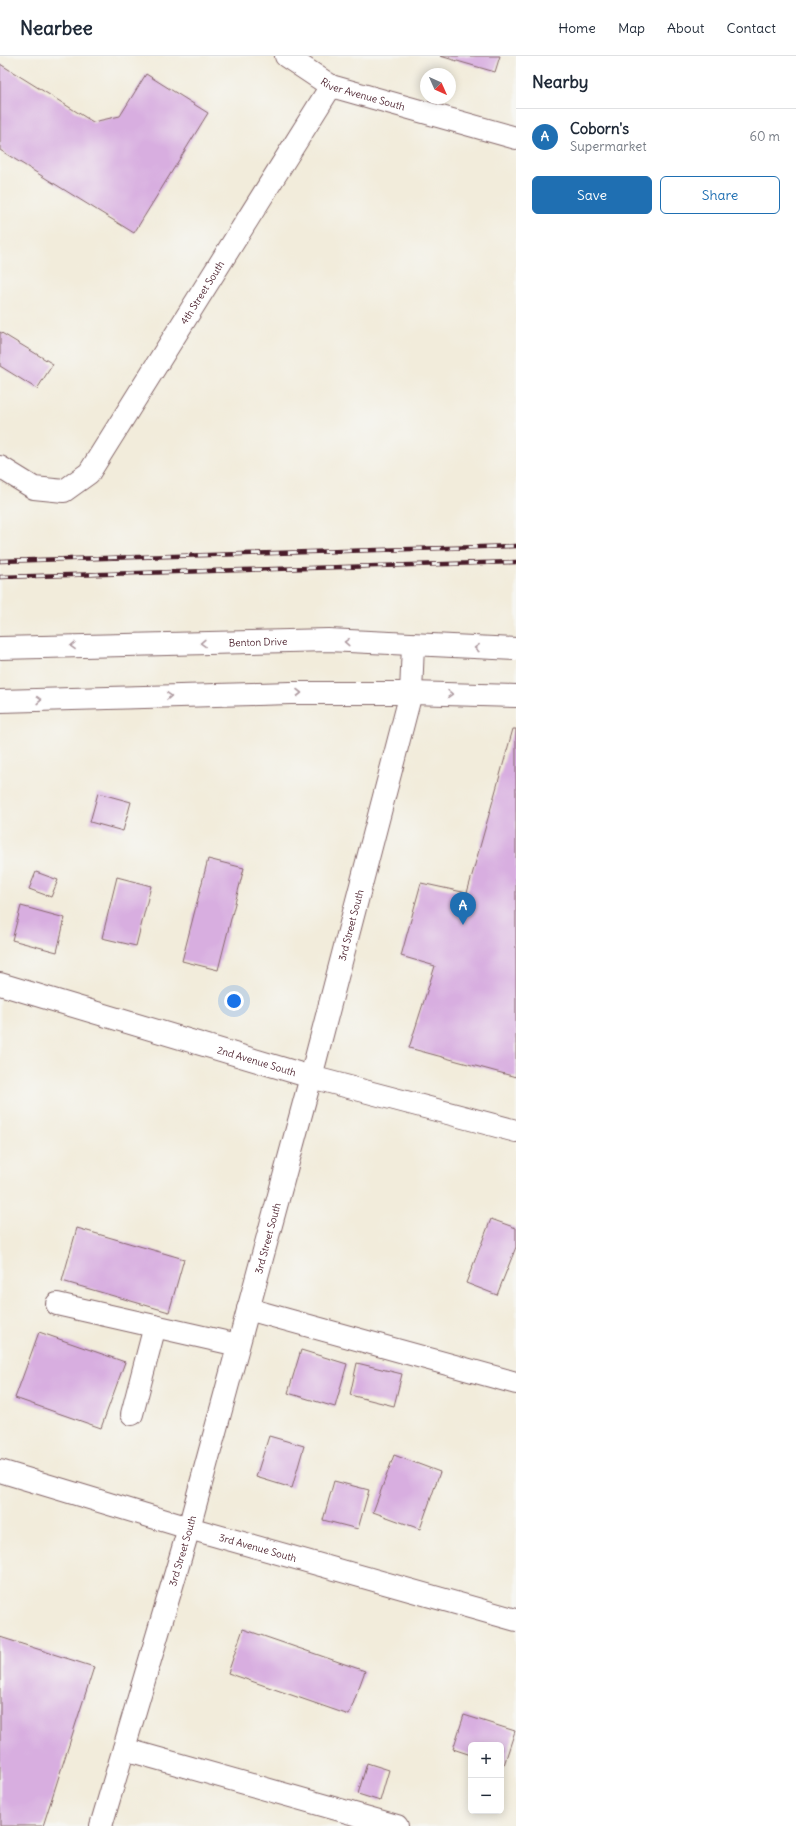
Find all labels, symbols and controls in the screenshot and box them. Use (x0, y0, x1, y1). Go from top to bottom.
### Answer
text: Nearbee (20, 16, 93, 40)
text: Home (558, 19, 596, 37)
text: Map (618, 19, 645, 37)
text: About (667, 19, 705, 37)
text: Contact (727, 19, 776, 37)
north arrow (420, 68, 456, 104)
text: Nearby (532, 71, 588, 93)
street label: River Avenue South (318, 75, 407, 114)
text: Coborn's (570, 119, 629, 138)
text: A (541, 128, 549, 145)
text: 60 m (749, 128, 780, 145)
text: Supermarket (570, 138, 647, 155)
button: Save (532, 176, 652, 214)
button: Share (660, 176, 780, 214)
street label: 4th Street South (178, 258, 227, 327)
street label: Benton Drive (229, 635, 287, 649)
one-way arrow (344, 637, 350, 646)
one-way arrow (200, 638, 206, 647)
one-way arrow (70, 642, 76, 650)
one-way arrow (474, 643, 480, 652)
one-way arrow (296, 689, 302, 697)
one-way arrow (447, 690, 453, 699)
one-way arrow (166, 692, 172, 700)
one-way arrow (36, 696, 42, 704)
street label: 3rd Street South (336, 888, 367, 962)
pin: A (450, 892, 476, 925)
your location (224, 991, 244, 1011)
street label: 2nd Avenue South (216, 1043, 298, 1079)
street label: 3rd Street South (252, 1201, 284, 1275)
street label: 3rd Street South (166, 1514, 199, 1588)
street label: 3rd Avenue South (217, 1531, 298, 1565)
map controls (468, 1742, 504, 1814)
button: + (468, 1742, 504, 1778)
button: − (468, 1778, 504, 1814)

